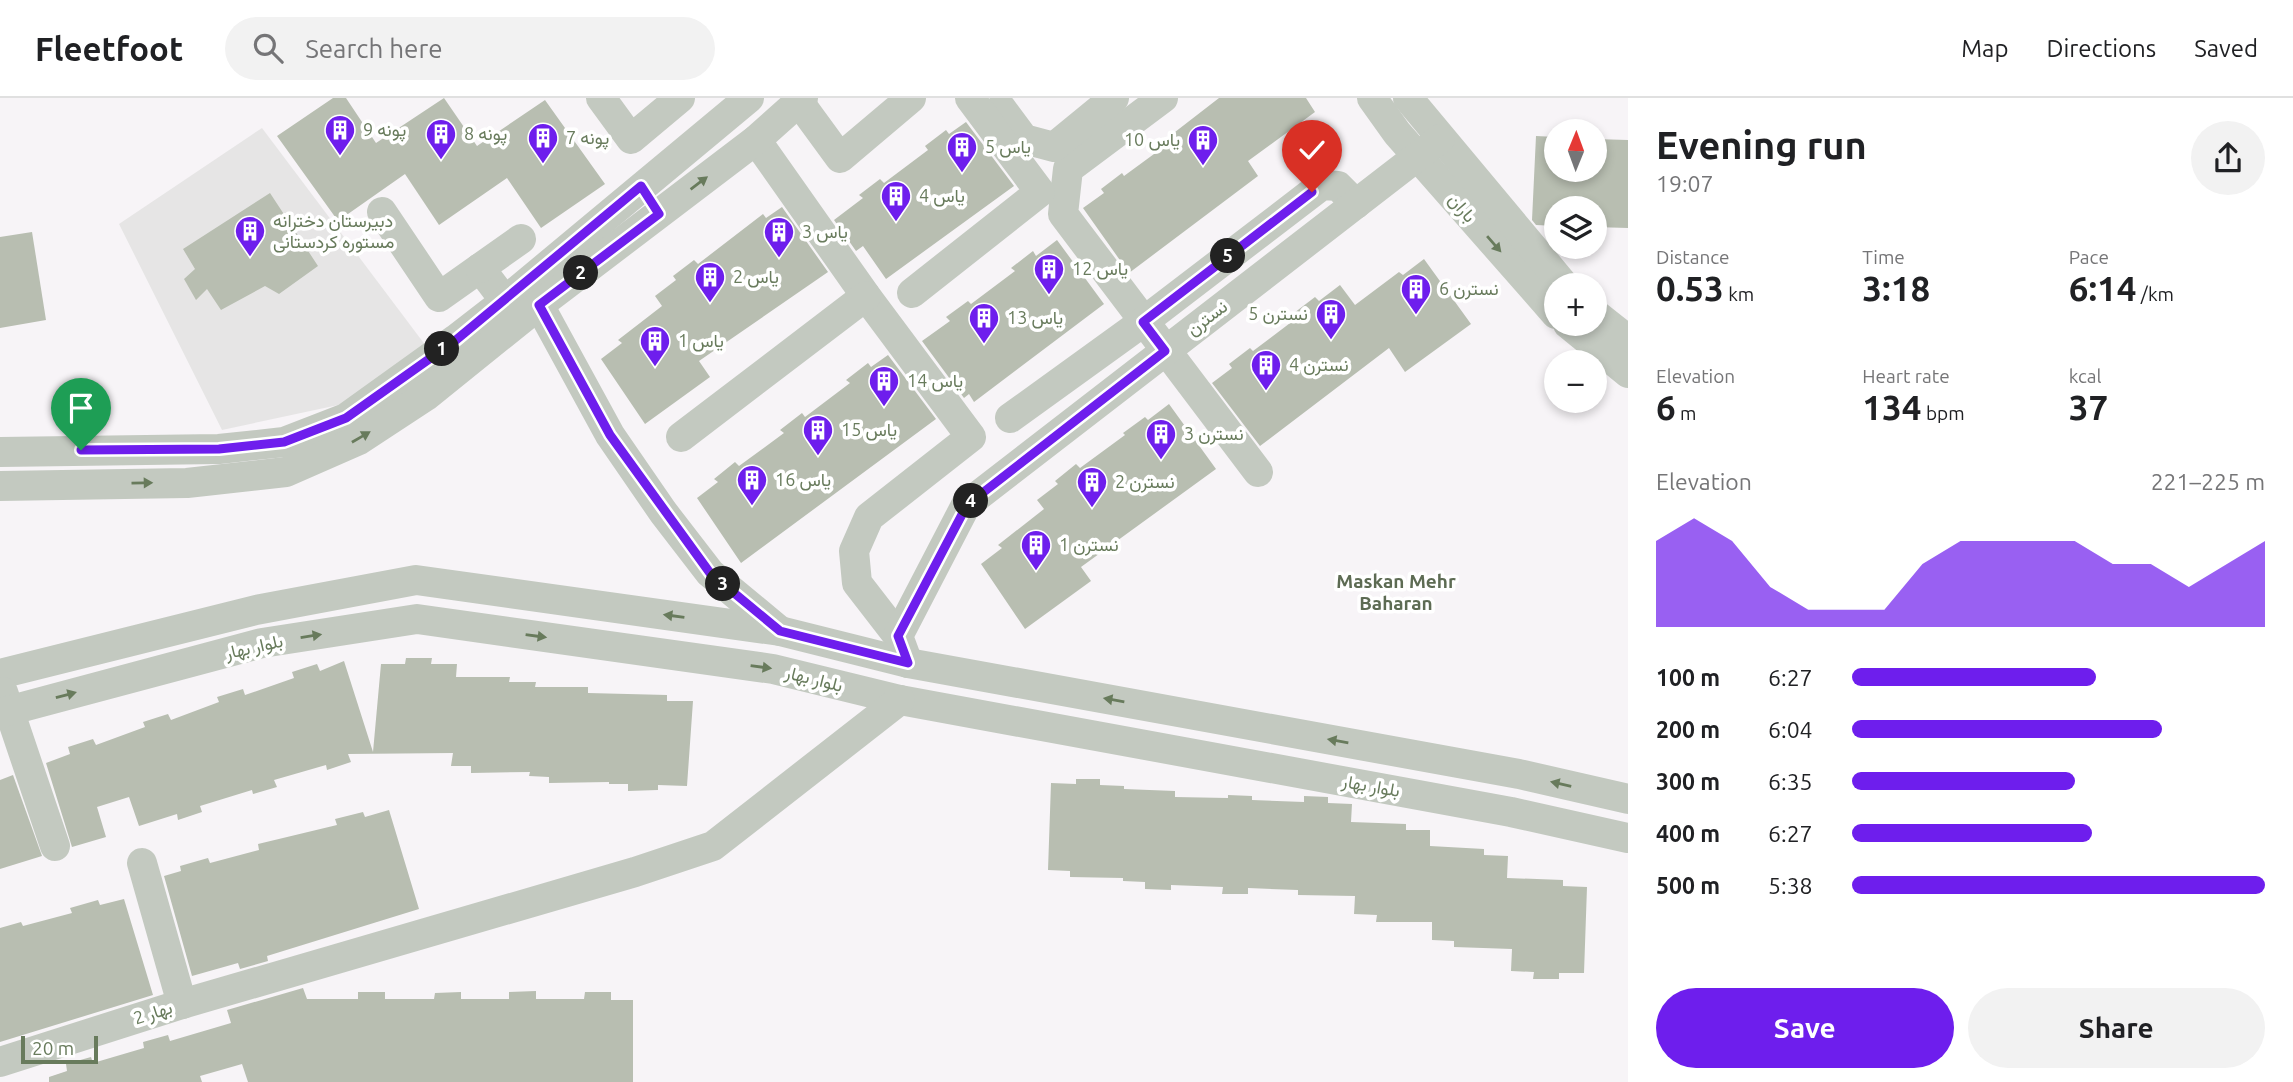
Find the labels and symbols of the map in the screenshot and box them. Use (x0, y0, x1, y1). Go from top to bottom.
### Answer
building icon: پونه 9 (323, 113, 357, 157)
building icon: پونه 8 (424, 117, 458, 161)
place label: پونه 9 (363, 119, 406, 142)
north arrow (1544, 119, 1606, 182)
pin (1282, 120, 1342, 192)
building icon: پونه 7 (526, 121, 560, 165)
place label: پونه 8 (464, 123, 507, 146)
building icon: یاس 10 (1186, 123, 1220, 167)
place label: پونه 7 (566, 127, 609, 150)
place label: یاس 10 (1124, 129, 1180, 151)
building icon: یاس 5 (945, 130, 979, 174)
place label: یاس 5 (985, 136, 1031, 158)
one-way arrow (690, 177, 708, 191)
building icon: یاس 4 (879, 179, 913, 223)
place label: یاس 4 (919, 185, 965, 207)
street label: باران (1443, 189, 1481, 227)
place label: دبیرستان دخترانه مستوره کردستانی (273, 210, 394, 253)
building icon: دبیرستان دخترانه مستوره کردستانی (233, 214, 267, 258)
building icon: یاس 3 (762, 215, 796, 259)
place label: یاس 3 (802, 221, 848, 243)
one-way arrow (1486, 236, 1501, 253)
pin: 5 (1210, 238, 1246, 274)
building icon: یاس 12 (1032, 252, 1066, 296)
pin: 2 (564, 256, 598, 290)
place label: یاس 12 (1072, 258, 1128, 280)
building icon: یاس 2 (693, 260, 727, 304)
place label: یاس 2 (733, 266, 779, 288)
building icon: نسترن 6 (1399, 272, 1433, 316)
place label: نسترن 6 (1439, 278, 1499, 300)
street label: نسترن (1182, 296, 1232, 340)
building icon: نسترن 5 (1314, 297, 1348, 341)
building icon: یاس 13 (967, 301, 1001, 345)
place label: نسترن 5 (1248, 303, 1308, 325)
place label: یاس 13 (1007, 307, 1063, 329)
building icon: یاس 1 (638, 324, 672, 368)
place label: یاس 1 (678, 330, 724, 352)
pin: 1 (424, 331, 460, 366)
building icon: نسترن 4 (1249, 348, 1283, 392)
place label: نسترن 4 (1289, 354, 1349, 376)
building icon: یاس 14 (867, 364, 901, 408)
place label: یاس 14 (907, 370, 963, 392)
pin (51, 378, 111, 450)
building icon: یاس 15 (801, 413, 835, 457)
building icon: نسترن 3 (1144, 417, 1178, 461)
place label: یاس 15 (841, 419, 897, 441)
place label: نسترن 3 (1184, 423, 1244, 445)
one-way arrow (351, 431, 371, 443)
building icon: یاس 16 (735, 463, 769, 507)
building icon: نسترن 2 (1075, 465, 1109, 509)
place label: یاس 16 (775, 469, 831, 491)
place label: نسترن 2 (1115, 471, 1175, 493)
one-way arrow (131, 477, 153, 489)
pin: 4 (954, 484, 988, 518)
building icon: نسترن 1 (1019, 528, 1053, 572)
place label: نسترن 1 (1059, 534, 1119, 556)
pin: 3 (706, 566, 740, 602)
district label: Maskan Mehr Baharan (1336, 570, 1456, 614)
one-way arrow (663, 610, 685, 621)
street label: بلوار بهار (222, 630, 285, 665)
one-way arrow (300, 630, 322, 641)
one-way arrow (525, 630, 547, 641)
street label: بلوار بهار (782, 661, 845, 697)
one-way arrow (750, 662, 772, 673)
one-way arrow (56, 690, 77, 700)
one-way arrow (1103, 695, 1125, 706)
one-way arrow (1327, 735, 1349, 746)
street label: بلوار بهار (1339, 770, 1402, 802)
one-way arrow (1550, 778, 1572, 789)
street label: بهار 2 (131, 996, 175, 1030)
scale bar (21, 1033, 98, 1065)

